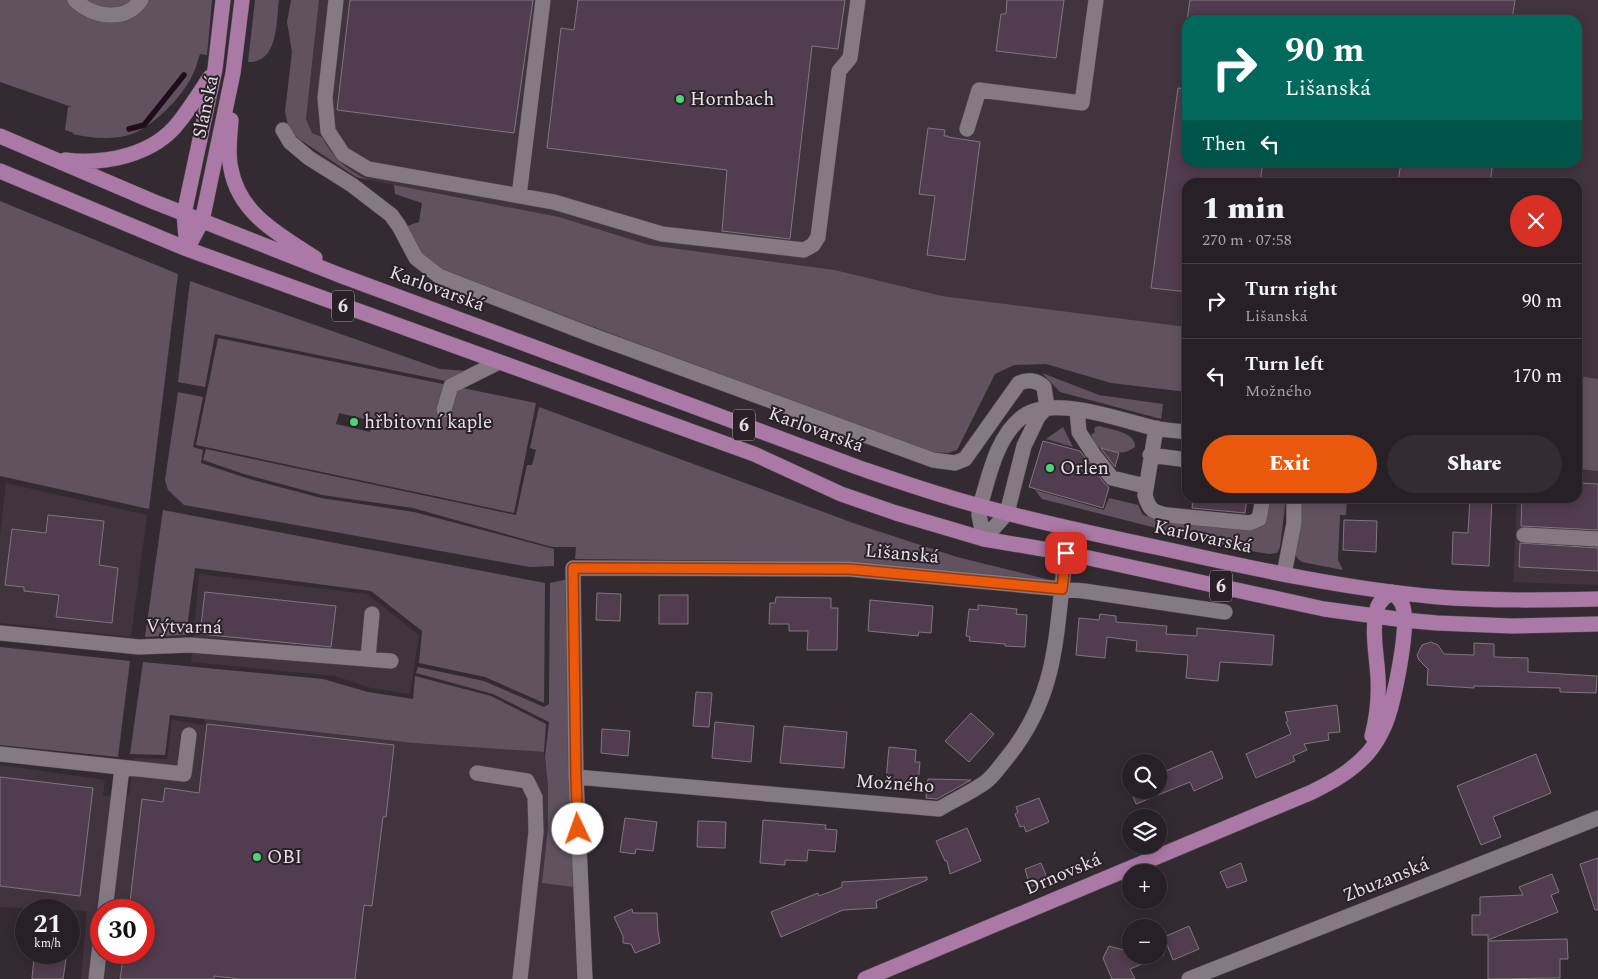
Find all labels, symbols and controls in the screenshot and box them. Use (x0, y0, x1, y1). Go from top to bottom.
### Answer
text: 90 m (1285, 24, 1365, 77)
icon: right (1202, 35, 1267, 100)
street label: Slánská (185, 72, 227, 141)
text: Lišanská (1285, 72, 1371, 105)
place label: Hornbach (690, 85, 774, 114)
marker: Hornbach (674, 93, 686, 105)
text: Then (1202, 130, 1246, 159)
icon: left (1256, 130, 1284, 158)
text: 1 min (1202, 186, 1285, 232)
button: close (1510, 195, 1562, 247)
text: 270 m · 07:58 (1202, 228, 1292, 252)
street label: Karlovarská (385, 258, 489, 320)
text: Turn right (1245, 275, 1338, 304)
icon: right (1202, 287, 1230, 315)
text: 90 m (1522, 287, 1562, 316)
road number: 6 (332, 290, 354, 322)
text: Lišanská (1245, 304, 1308, 328)
text: Turn left (1245, 350, 1324, 379)
icon: left (1202, 362, 1230, 390)
text: 170 m (1512, 362, 1562, 391)
text: Možného (1245, 379, 1312, 403)
street label: Karlovarská (764, 399, 868, 461)
place label: hřbitovní kaple (364, 408, 492, 437)
road number: 6 (733, 410, 755, 440)
marker: hřbitovní kaple (348, 416, 360, 428)
button: Exit (1202, 435, 1377, 493)
button: Share (1387, 435, 1562, 493)
place label: Orlen (1060, 454, 1109, 483)
marker: Orlen (1044, 462, 1056, 474)
street label: Karlovarská (1151, 512, 1255, 562)
pin (1045, 532, 1087, 574)
street label: Lišanská (864, 536, 941, 572)
icon: arrive (1052, 539, 1080, 567)
road number: 6 (1210, 570, 1232, 602)
street label: Výtvarná (146, 612, 223, 642)
map controls (1122, 754, 1167, 964)
button: search (1122, 754, 1167, 799)
street label: Možného (855, 767, 935, 801)
position arrow (551, 802, 603, 854)
button: layers (1122, 809, 1167, 854)
place label: OBI (267, 843, 302, 872)
street label: Drnovská (1020, 845, 1106, 903)
street label: Zbuzanská (1339, 849, 1434, 910)
marker: OBI (251, 851, 263, 863)
button: + (1122, 864, 1167, 909)
speed limit sign: 30 (90, 899, 155, 964)
text: 21 (33, 906, 62, 944)
button: − (1122, 919, 1167, 964)
text: km/h (34, 934, 61, 953)

